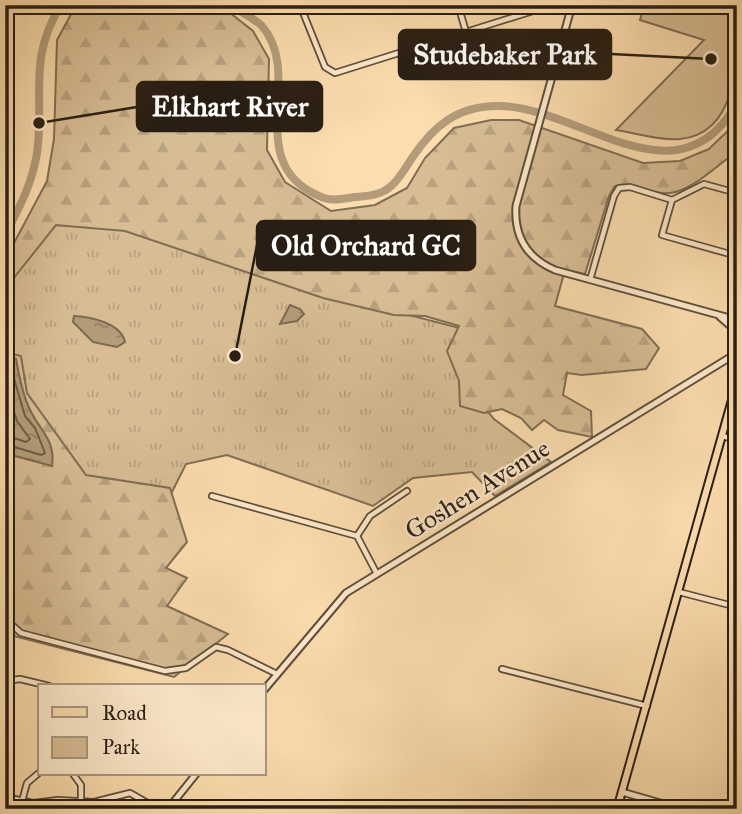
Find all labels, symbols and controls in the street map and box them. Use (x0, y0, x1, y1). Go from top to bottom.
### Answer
callout: Studebaker Park (399, 30, 611, 79)
text: Studebaker Park (413, 37, 598, 72)
callout: Elkhart River (137, 82, 322, 131)
text: Elkhart River (152, 89, 309, 124)
callout: Old Orchard GC (257, 221, 475, 270)
text: Old Orchard GC (271, 228, 461, 263)
street label: Goshen Avenue (399, 432, 555, 546)
legend (38, 684, 266, 776)
text: Road (102, 700, 147, 726)
text: Park (102, 734, 140, 760)

